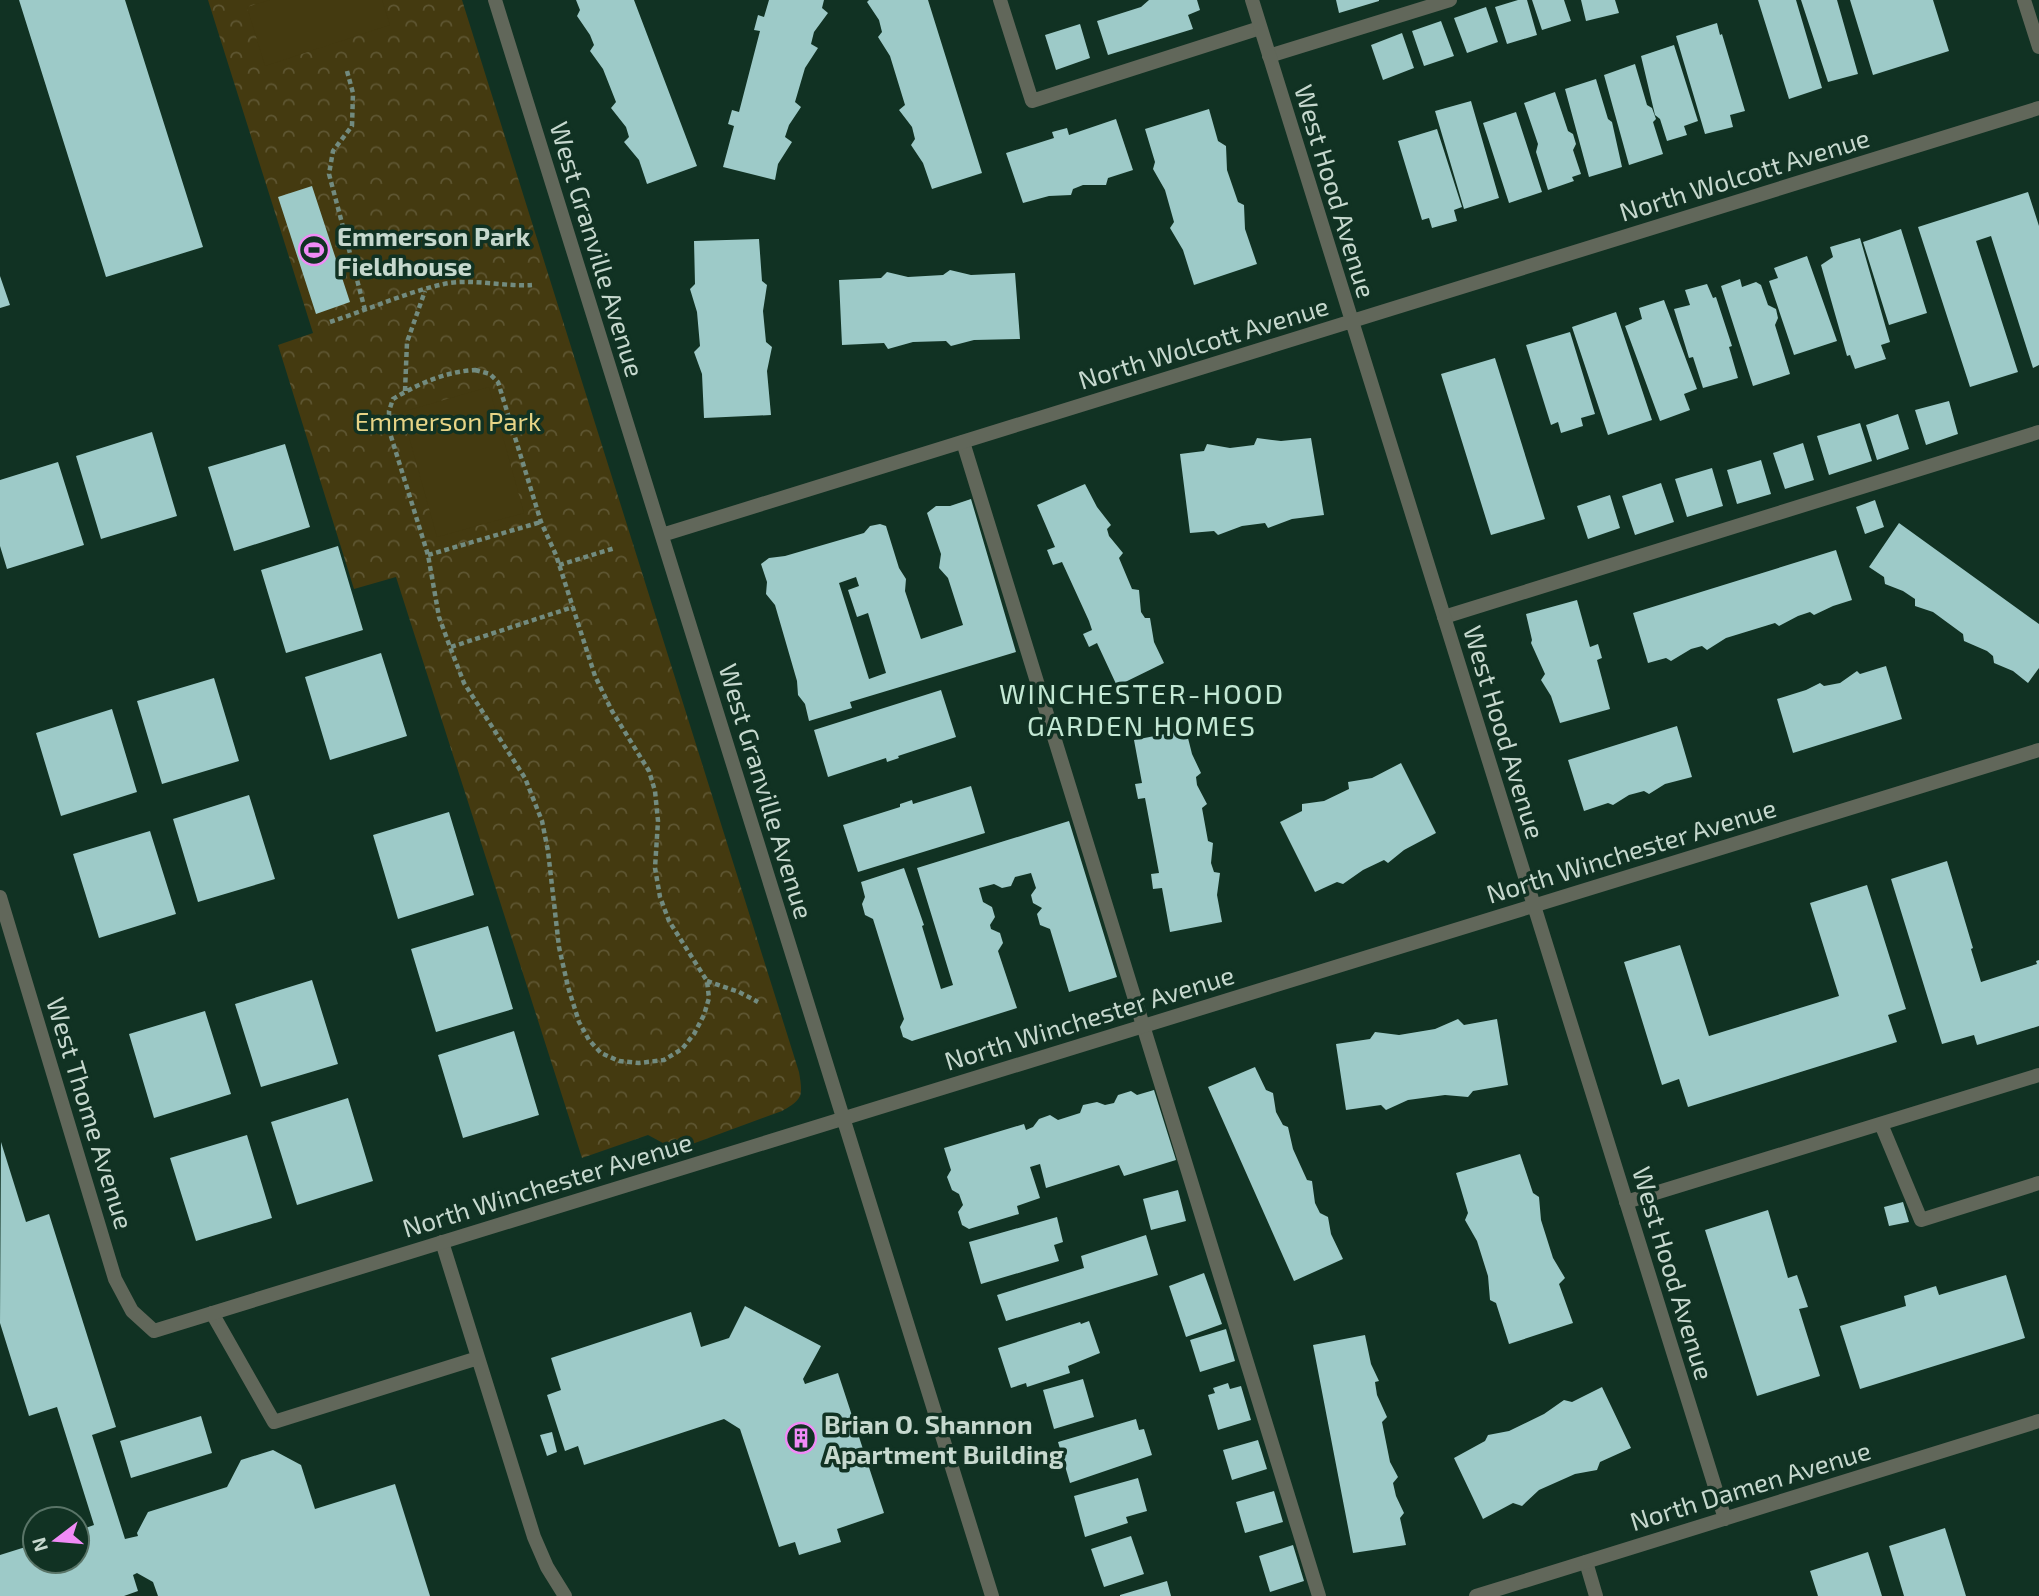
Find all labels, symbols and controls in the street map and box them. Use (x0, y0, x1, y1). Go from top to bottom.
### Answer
street label: West Hood Avenue (1289, 81, 1383, 301)
street label: West Granville Avenue (544, 118, 652, 380)
street label: North Wolcott Avenue (1615, 121, 1873, 227)
place label: Emmerson Park Fieldhouse (337, 220, 531, 281)
sports icon: Emmerson Park Fieldhouse (297, 233, 331, 267)
street label: North Wolcott Avenue (1074, 289, 1332, 395)
park label: Emmerson Park (355, 405, 541, 436)
street label: West Hood Avenue (1458, 622, 1552, 842)
street label: West Granville Avenue (713, 660, 821, 922)
district label: WINCHESTER-HOOD GARDEN HOMES (999, 676, 1285, 742)
street label: North Winchester Avenue (1482, 791, 1780, 909)
street label: North Winchester Avenue (940, 958, 1238, 1076)
street label: West Thome Avenue (41, 993, 141, 1233)
street label: North Winchester Avenue (398, 1125, 696, 1243)
street label: West Hood Avenue (1627, 1163, 1721, 1383)
place label: Brian O. Shannon Apartment Building (824, 1408, 1064, 1469)
building icon: Brian O. Shannon Apartment Building (784, 1421, 818, 1455)
street label: North Damen Avenue (1626, 1434, 1874, 1536)
north arrow (21, 1505, 91, 1575)
text: N (26, 1535, 52, 1555)

